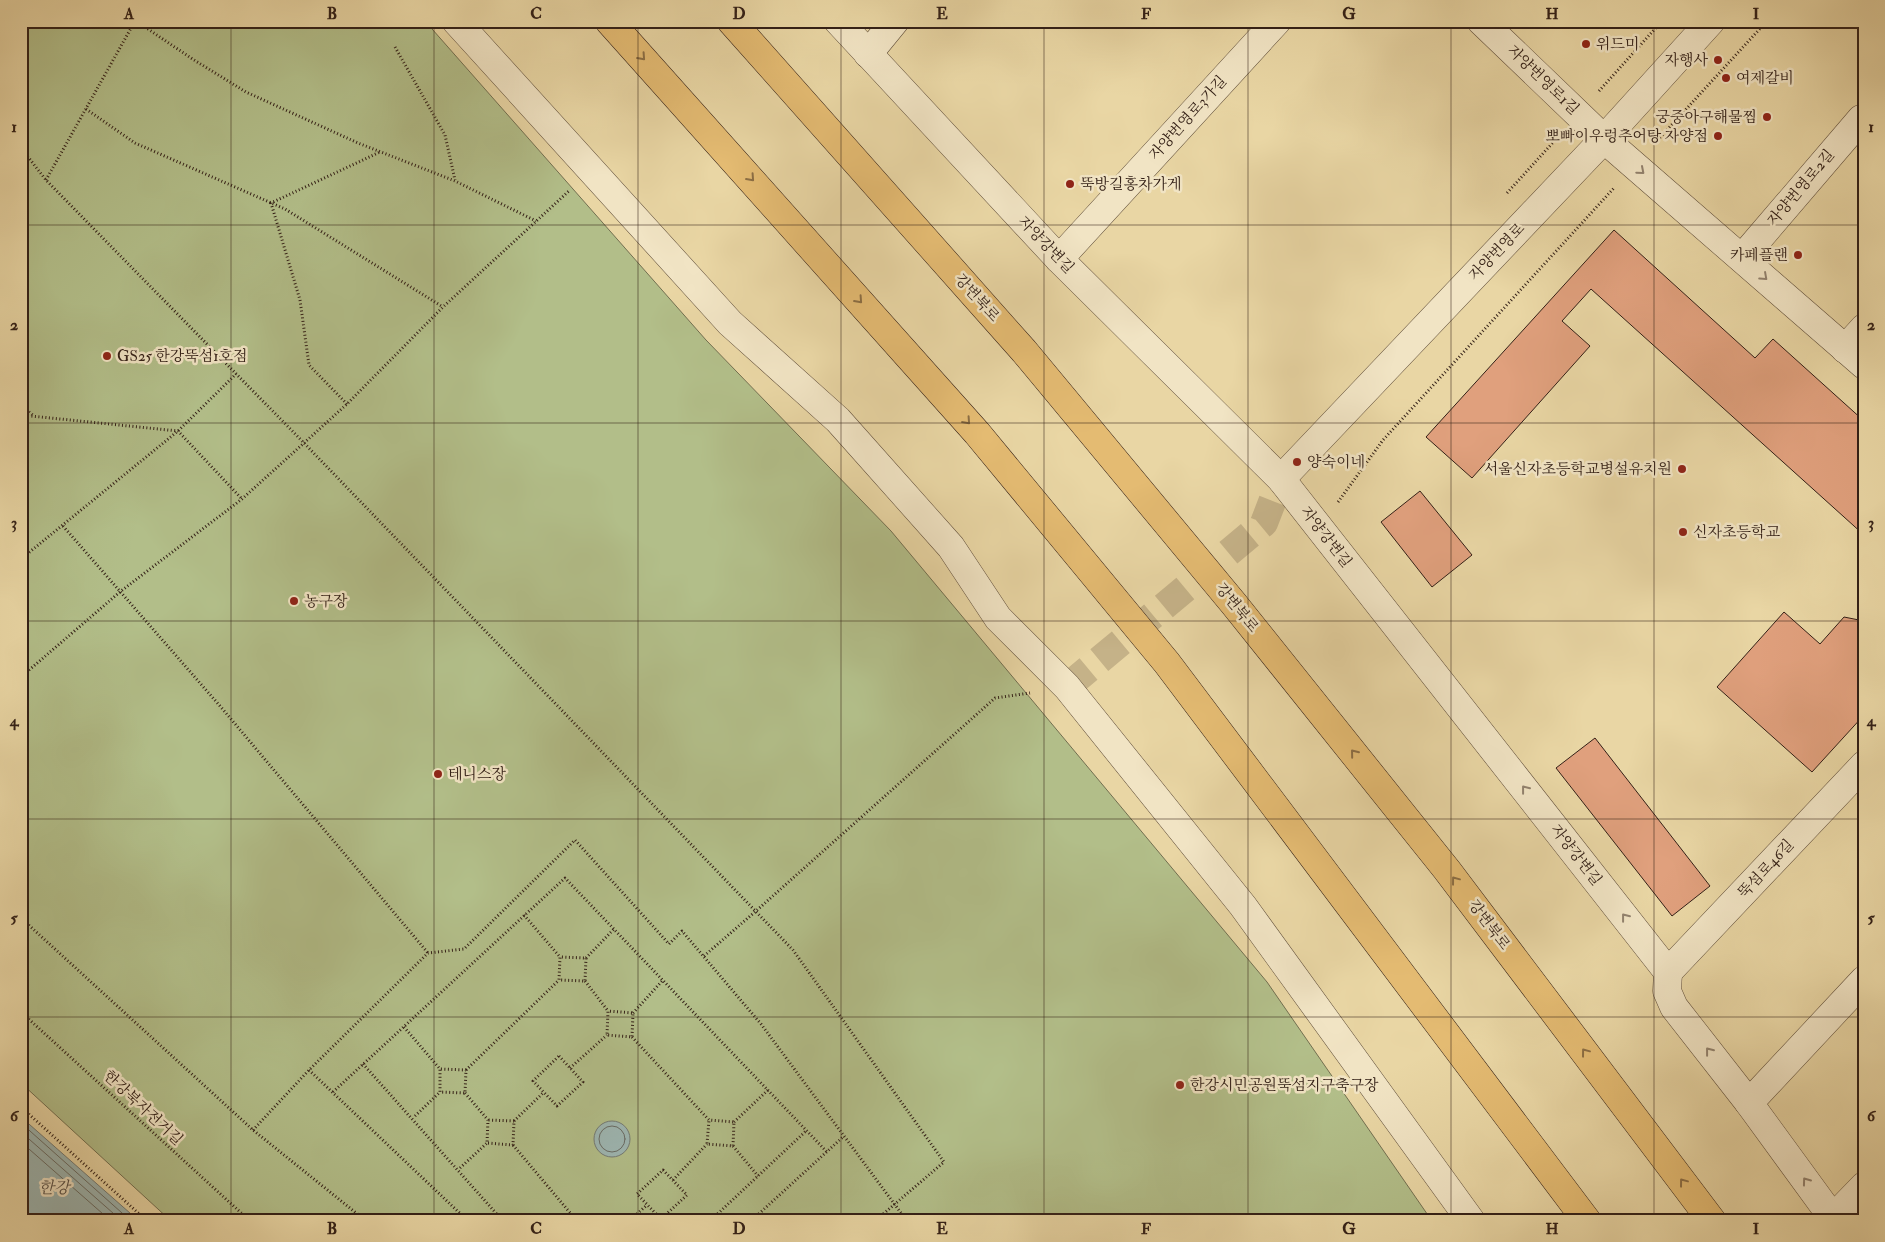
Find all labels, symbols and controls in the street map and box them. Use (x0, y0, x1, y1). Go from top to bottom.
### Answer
text: A (123, 4, 135, 24)
text: B (327, 4, 337, 24)
text: C (530, 4, 542, 24)
text: D (732, 4, 746, 24)
text: E (936, 4, 948, 24)
text: F (1141, 4, 1151, 24)
text: G (1342, 4, 1356, 24)
text: H (1545, 4, 1559, 24)
text: I (1753, 4, 1760, 24)
place label: 위드미 (1596, 35, 1639, 54)
marker: 위드미 (1580, 38, 1592, 50)
street label: 자양번영로1길 (1503, 41, 1583, 119)
place label: 자행사 (1665, 51, 1708, 70)
one-way arrow (636, 52, 645, 61)
marker: 자행사 (1712, 54, 1724, 66)
place label: 여제갈비 (1736, 69, 1794, 88)
street label: 자양번영로3가길 (1145, 72, 1231, 164)
marker: 여제갈비 (1720, 72, 1732, 84)
place label: 궁중아구해물찜 (1656, 108, 1757, 127)
marker: 궁중아구해물찜 (1761, 111, 1773, 123)
text: 1 (11, 117, 17, 137)
text: 1 (1868, 117, 1874, 137)
place label: 뽀빠이우렁추어탕 자양점 (1545, 127, 1708, 146)
marker: 뽀빠이우렁추어탕 자양점 (1712, 130, 1724, 142)
street label: 자양번영로2길 (1763, 146, 1839, 230)
one-way arrow (1636, 165, 1645, 174)
one-way arrow (745, 173, 754, 182)
place label: 뚝방길홍차가게 (1080, 175, 1181, 194)
marker: 뚝방길홍차가게 (1064, 178, 1076, 190)
street label: 자양강변길 (1014, 212, 1078, 278)
street label: 자양번영로 (1465, 219, 1529, 285)
place label: 카페플랜 (1730, 246, 1788, 265)
marker: 카페플랜 (1792, 249, 1804, 261)
street label: 강변북로 (951, 270, 1004, 326)
one-way arrow (1759, 272, 1768, 281)
one-way arrow (853, 294, 862, 303)
text: 2 (10, 315, 18, 335)
text: 2 (1867, 315, 1875, 335)
place label: GS25 한강뚝섬1호점 (117, 347, 248, 366)
marker: GS25 한강뚝섬1호점 (101, 350, 113, 362)
one-way arrow (961, 415, 970, 424)
place label: 양숙이네 (1307, 453, 1365, 472)
marker: 양숙이네 (1291, 456, 1303, 468)
place label: 서울신자초등학교병설유치원 (1484, 460, 1672, 479)
marker: 서울신자초등학교병설유치원 (1676, 463, 1688, 475)
street label: 자양강변길 (1296, 503, 1356, 571)
text: 3 (11, 513, 17, 533)
text: 3 (1868, 513, 1874, 533)
place label: 신자초등학교 (1693, 523, 1780, 542)
marker: 신자초등학교 (1677, 526, 1689, 538)
street label: 강변북로 (1211, 579, 1263, 637)
place label: 농구장 (304, 592, 348, 611)
marker: 농구장 (288, 595, 300, 607)
text: 4 (9, 711, 20, 731)
text: 4 (1866, 711, 1877, 731)
one-way arrow (1350, 750, 1359, 759)
place label: 테니스장 (448, 765, 506, 784)
marker: 테니스장 (432, 768, 444, 780)
one-way arrow (1521, 786, 1530, 795)
street label: 자양강변길 (1546, 821, 1606, 889)
street label: 뚝섬로46길 (1734, 836, 1798, 902)
one-way arrow (1452, 877, 1461, 886)
street label: 강변북로 (1464, 896, 1514, 954)
text: 5 (10, 908, 18, 928)
text: 5 (1867, 908, 1875, 928)
one-way arrow (1622, 914, 1630, 923)
one-way arrow (1582, 1048, 1591, 1058)
one-way arrow (1706, 1048, 1715, 1057)
street label: 한강북자전거길 (99, 1066, 187, 1150)
place label: 한강시민공원뚝섬지구축구장 (1190, 1076, 1379, 1095)
marker: 한강시민공원뚝섬지구축구장 (1174, 1079, 1186, 1091)
text: 6 (10, 1106, 20, 1126)
text: 6 (1867, 1106, 1877, 1126)
water label: 한강 (39, 1178, 72, 1198)
one-way arrow (1680, 1178, 1689, 1188)
one-way arrow (1804, 1178, 1812, 1187)
text: A (123, 1219, 135, 1239)
text: B (327, 1219, 337, 1239)
text: C (530, 1219, 542, 1239)
text: D (732, 1219, 746, 1239)
text: E (936, 1219, 948, 1239)
text: F (1141, 1219, 1151, 1239)
text: G (1342, 1219, 1356, 1239)
text: H (1545, 1219, 1559, 1239)
text: I (1753, 1219, 1760, 1239)

